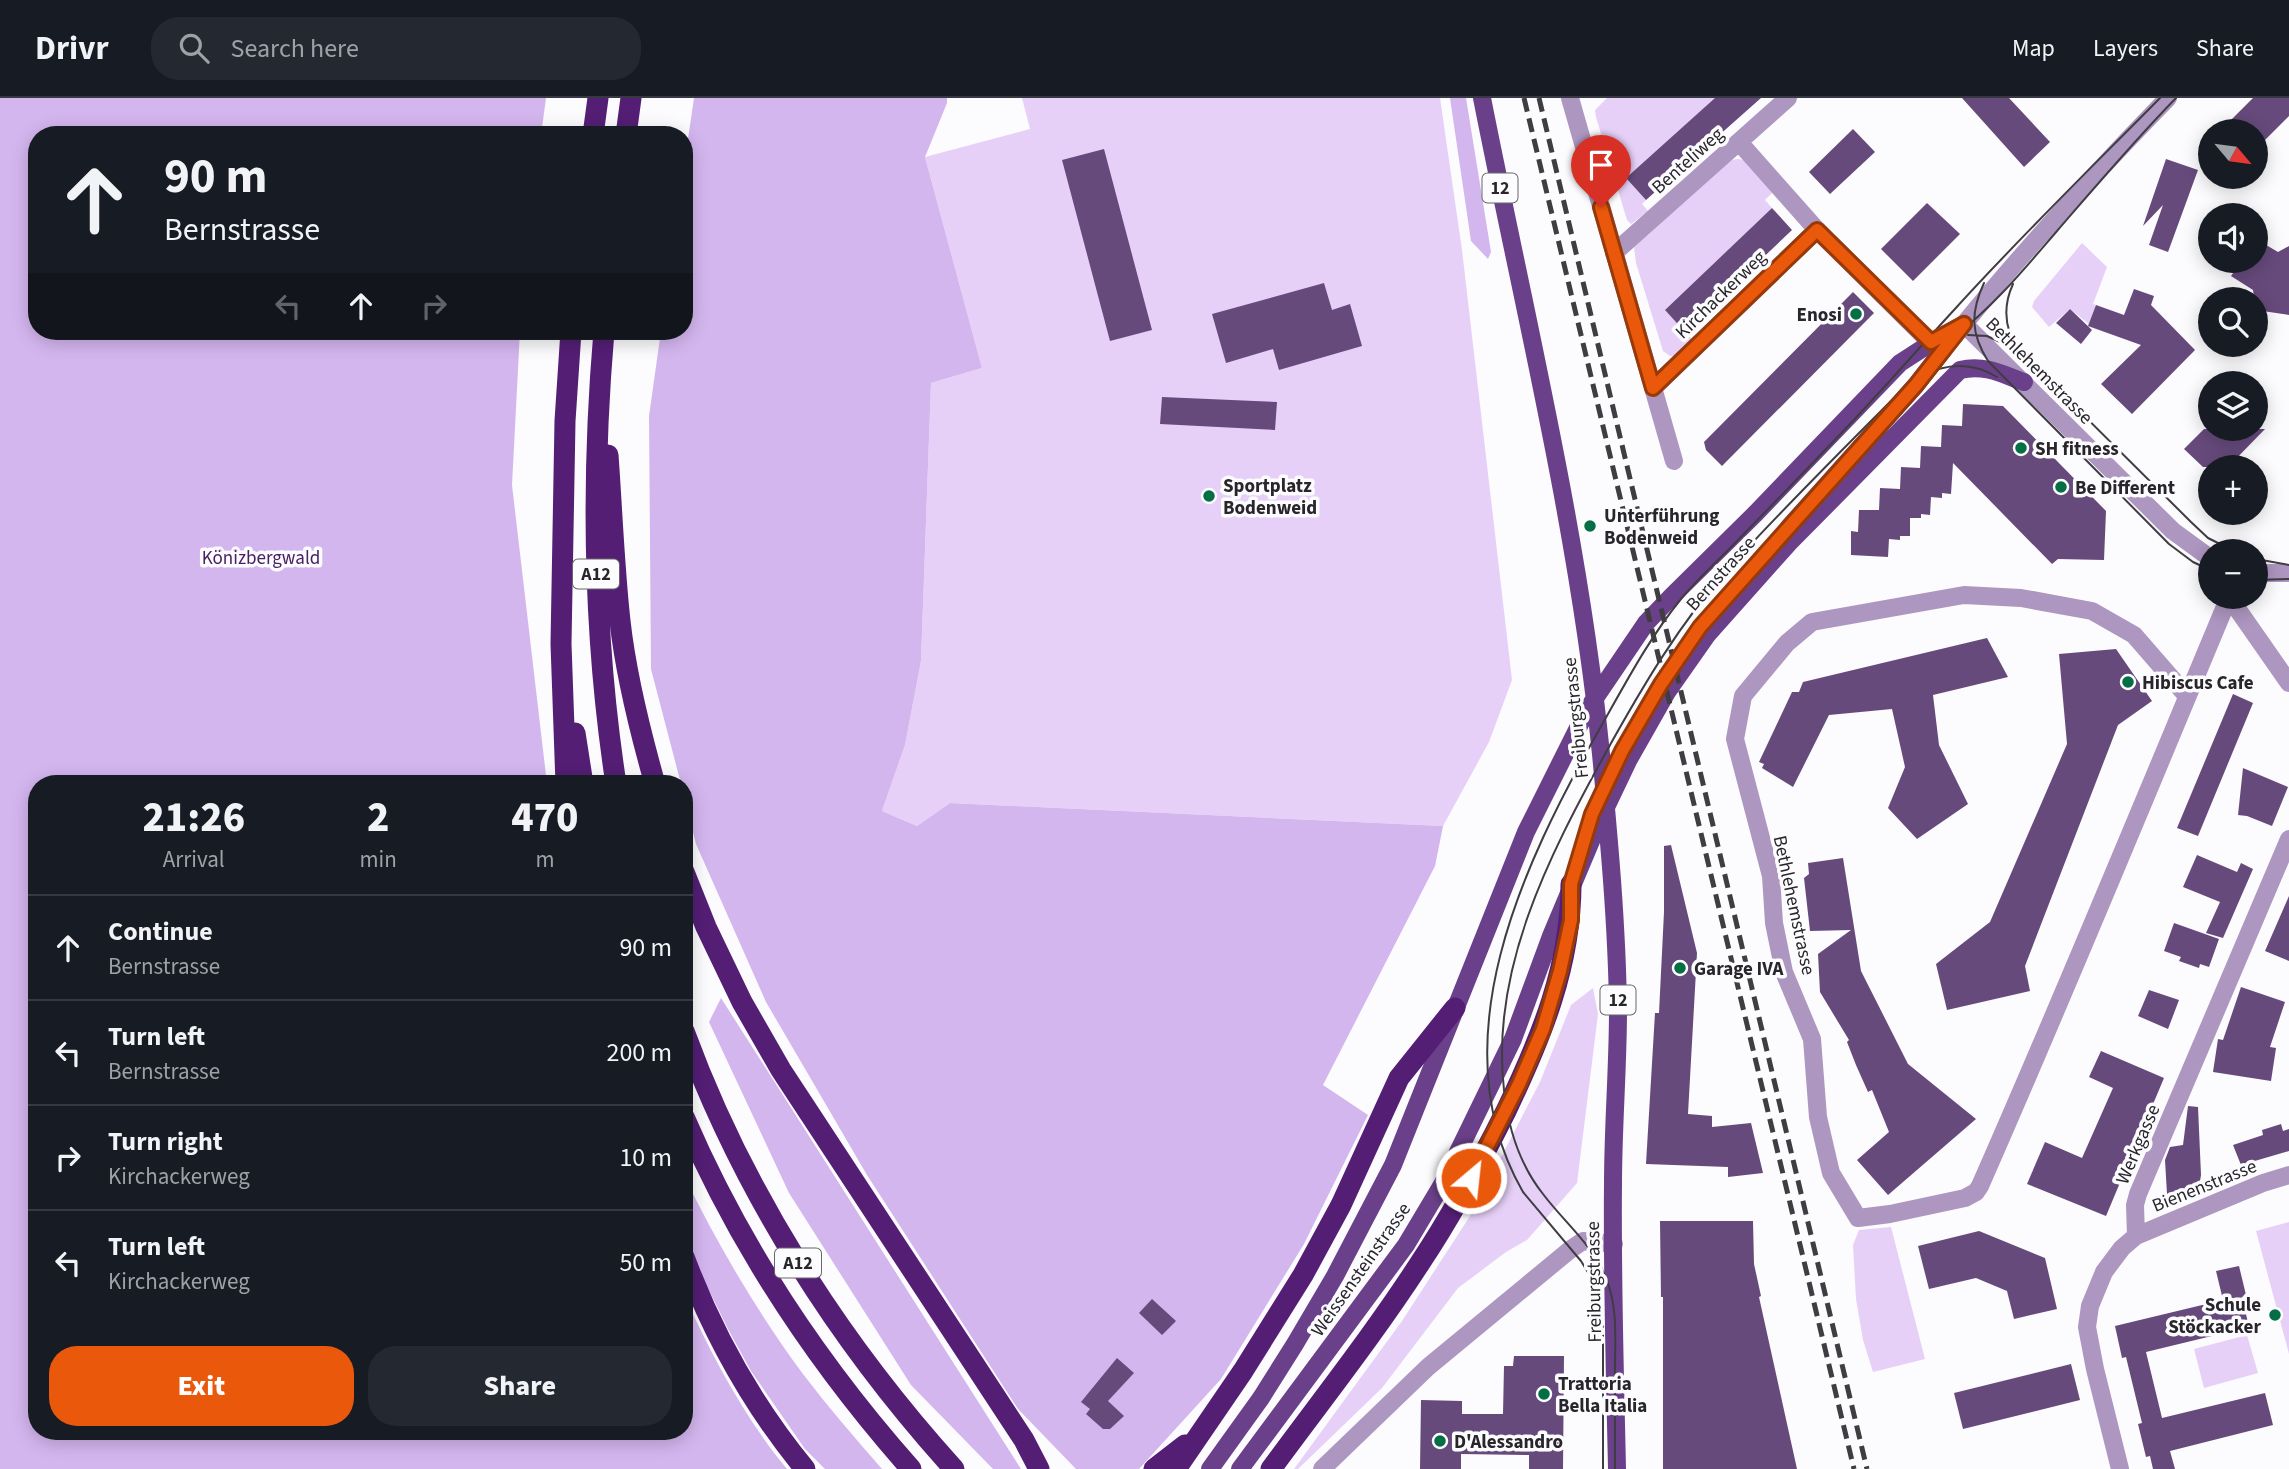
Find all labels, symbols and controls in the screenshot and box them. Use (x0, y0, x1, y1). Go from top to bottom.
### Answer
search box (151, 17, 641, 80)
text: Drivr (35, 25, 109, 72)
icon: search (175, 29, 213, 67)
text: Search here (231, 30, 359, 67)
text: Map (2012, 31, 2055, 66)
text: Layers (2093, 31, 2158, 66)
text: Share (2196, 31, 2254, 66)
north arrow (2198, 119, 2268, 189)
map controls (2198, 119, 2268, 609)
street label: Benteliweg (1646, 121, 1730, 201)
pin (1571, 135, 1631, 207)
text: 90 m (164, 142, 268, 212)
icon: arrive (1582, 146, 1620, 184)
icon: ahead (49, 154, 140, 245)
road number: 12 (1482, 174, 1518, 202)
button: sound (2198, 203, 2268, 273)
text: Bernstrasse (164, 207, 320, 253)
street label: Kirchackerweg (1670, 244, 1773, 345)
icon: left (269, 287, 307, 325)
icon: ahead (342, 287, 380, 325)
icon: right (415, 287, 453, 325)
button: search (2198, 287, 2268, 357)
place label: Enosi (1797, 302, 1842, 329)
marker: Enosi (1848, 306, 1864, 322)
street label: Bethlehemstrasse (1979, 311, 2099, 431)
button: layers (2198, 371, 2268, 441)
place label: SH fitness (2035, 436, 2119, 463)
marker: SH fitness (2013, 440, 2029, 456)
button: + (2198, 455, 2268, 525)
place label: Sportplatz Bodenweid (1223, 473, 1317, 522)
place label: Be Different (2075, 475, 2175, 502)
marker: Be Different (2053, 479, 2069, 495)
marker: Sportplatz Bodenweid (1201, 488, 1217, 504)
place label: Unterführung Bodenweid (1604, 503, 1719, 552)
marker: Unterführung Bodenweid (1582, 518, 1598, 534)
street label: Bernstrasse (1680, 531, 1762, 617)
button: − (2198, 539, 2268, 609)
park label: Könizbergwald (202, 545, 320, 572)
road number: A12 (573, 560, 619, 588)
street label: Freiburgstrasse (1557, 656, 1596, 780)
place label: Hibiscus Cafe (2142, 670, 2254, 697)
marker: Hibiscus Cafe (2120, 674, 2136, 690)
text: 21:26 (142, 788, 245, 848)
text: 2 (367, 788, 389, 848)
text: 470 (511, 788, 579, 848)
street label: Bethlehemstrasse (1766, 833, 1822, 978)
text: Arrival (163, 843, 225, 876)
text: min (360, 843, 397, 876)
text: m (535, 843, 554, 876)
text: Continue (108, 913, 213, 950)
icon: ahead (49, 929, 87, 967)
text: 90 m (619, 929, 672, 966)
text: Bernstrasse (108, 950, 220, 983)
place label: Garage IVA (1694, 956, 1784, 983)
marker: Garage IVA (1672, 960, 1688, 976)
road number: 12 (1600, 986, 1636, 1015)
text: Turn left (108, 1018, 205, 1055)
icon: left (49, 1034, 87, 1072)
text: 200 m (606, 1034, 672, 1071)
text: Bernstrasse (108, 1055, 220, 1088)
street label: Werkgasse (2109, 1100, 2167, 1189)
text: Turn right (108, 1123, 223, 1160)
icon: right (49, 1139, 87, 1177)
text: 10 m (619, 1139, 672, 1176)
position arrow (1434, 1141, 1508, 1215)
street label: Bienenstrasse (2148, 1153, 2261, 1220)
text: Kirchackerweg (108, 1160, 250, 1193)
street label: Weissensteinstrasse (1305, 1197, 1418, 1342)
street label: Freiburgstrasse (1580, 1221, 1609, 1343)
text: Turn left (108, 1228, 205, 1265)
icon: left (49, 1244, 87, 1282)
text: 50 m (619, 1244, 672, 1281)
road number: A12 (775, 1248, 821, 1278)
text: Kirchackerweg (108, 1265, 250, 1298)
place label: Schule Stöckacker (2168, 1292, 2261, 1341)
marker: Schule Stöckacker (2267, 1307, 2283, 1323)
button: Exit (49, 1346, 354, 1426)
button: Share (368, 1346, 672, 1426)
place label: Trattoria Bella Italia (1558, 1371, 1647, 1420)
marker: Trattoria Bella Italia (1536, 1386, 1552, 1402)
place label: D'Alessandro (1454, 1429, 1563, 1456)
marker: D'Alessandro (1432, 1433, 1448, 1449)

